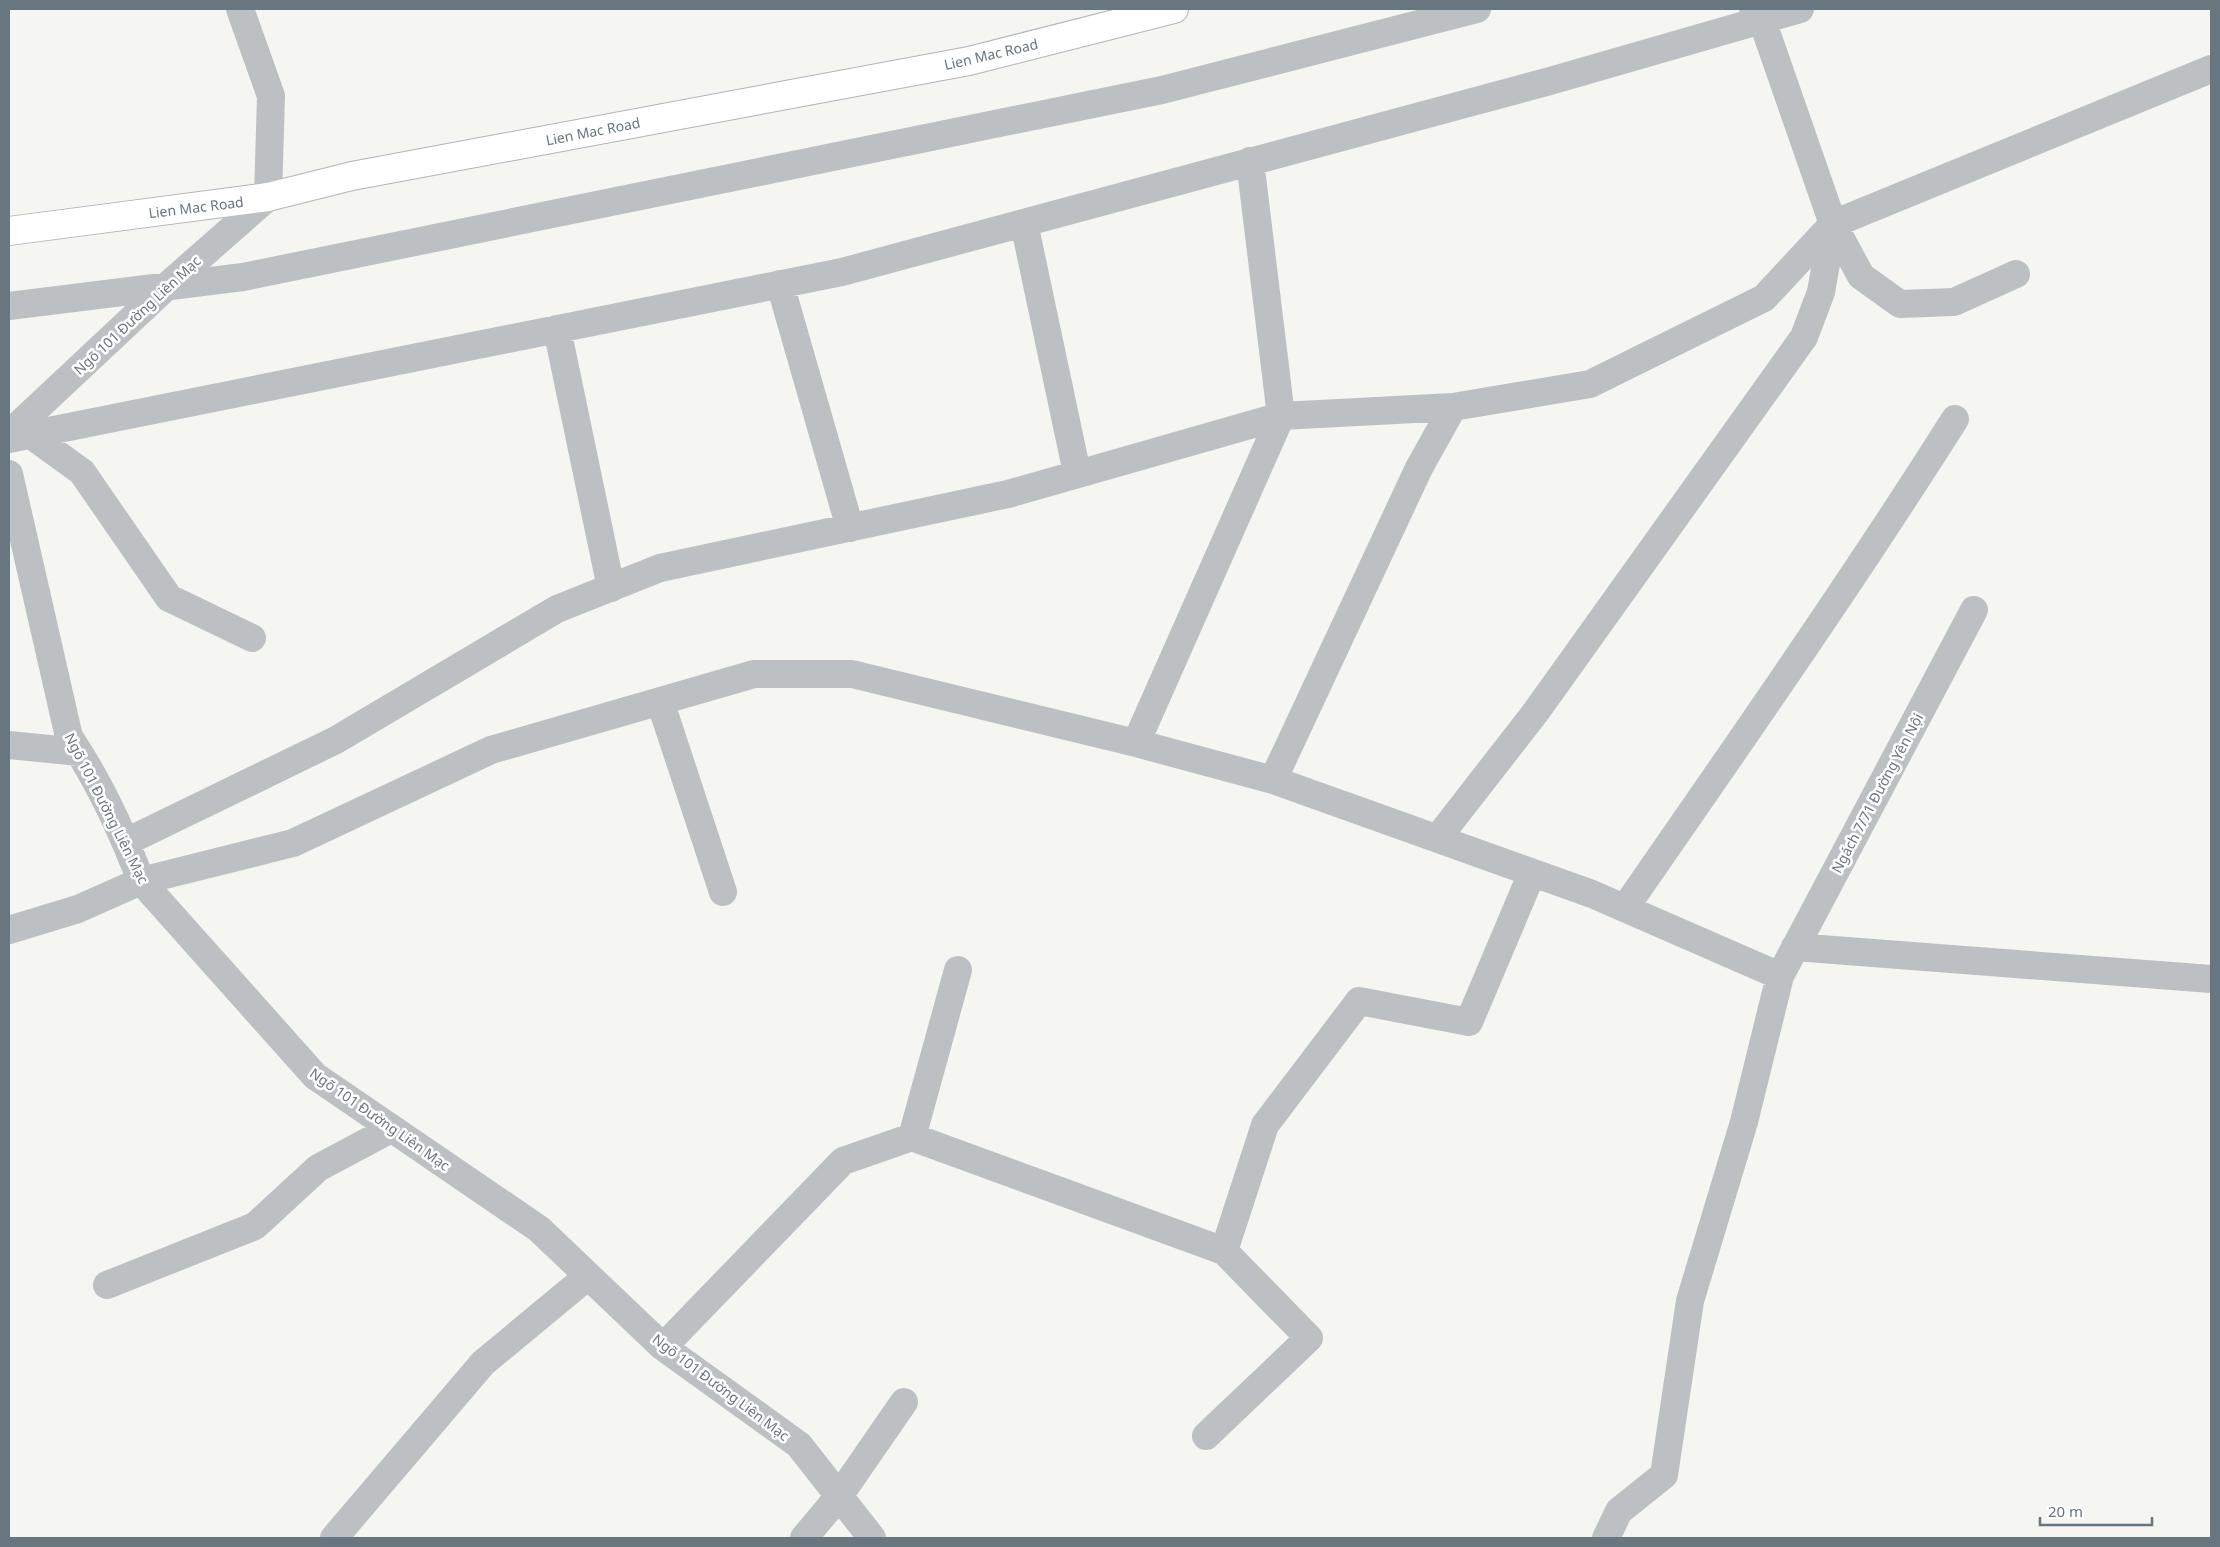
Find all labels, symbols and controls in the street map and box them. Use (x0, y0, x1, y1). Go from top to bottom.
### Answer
street label: Lien Mac Road (942, 34, 1040, 74)
street label: Lien Mac Road (544, 113, 642, 149)
street label: Lien Mac Road (147, 192, 245, 222)
street label: Ngõ 101 Đường Liên Mạc (70, 251, 205, 379)
street label: Ngách 7/71 Đường Yên Nội (1827, 710, 1927, 876)
street label: Ngõ 101 Đường Liên Mạc (61, 729, 153, 887)
street label: Ngõ 101 Đường Liên Mạc (306, 1063, 454, 1175)
street label: Ngõ 101 Đường Liên Mạc (649, 1329, 793, 1445)
scale bar (2040, 1494, 2152, 1526)
text: 20 m (2048, 1501, 2083, 1521)

